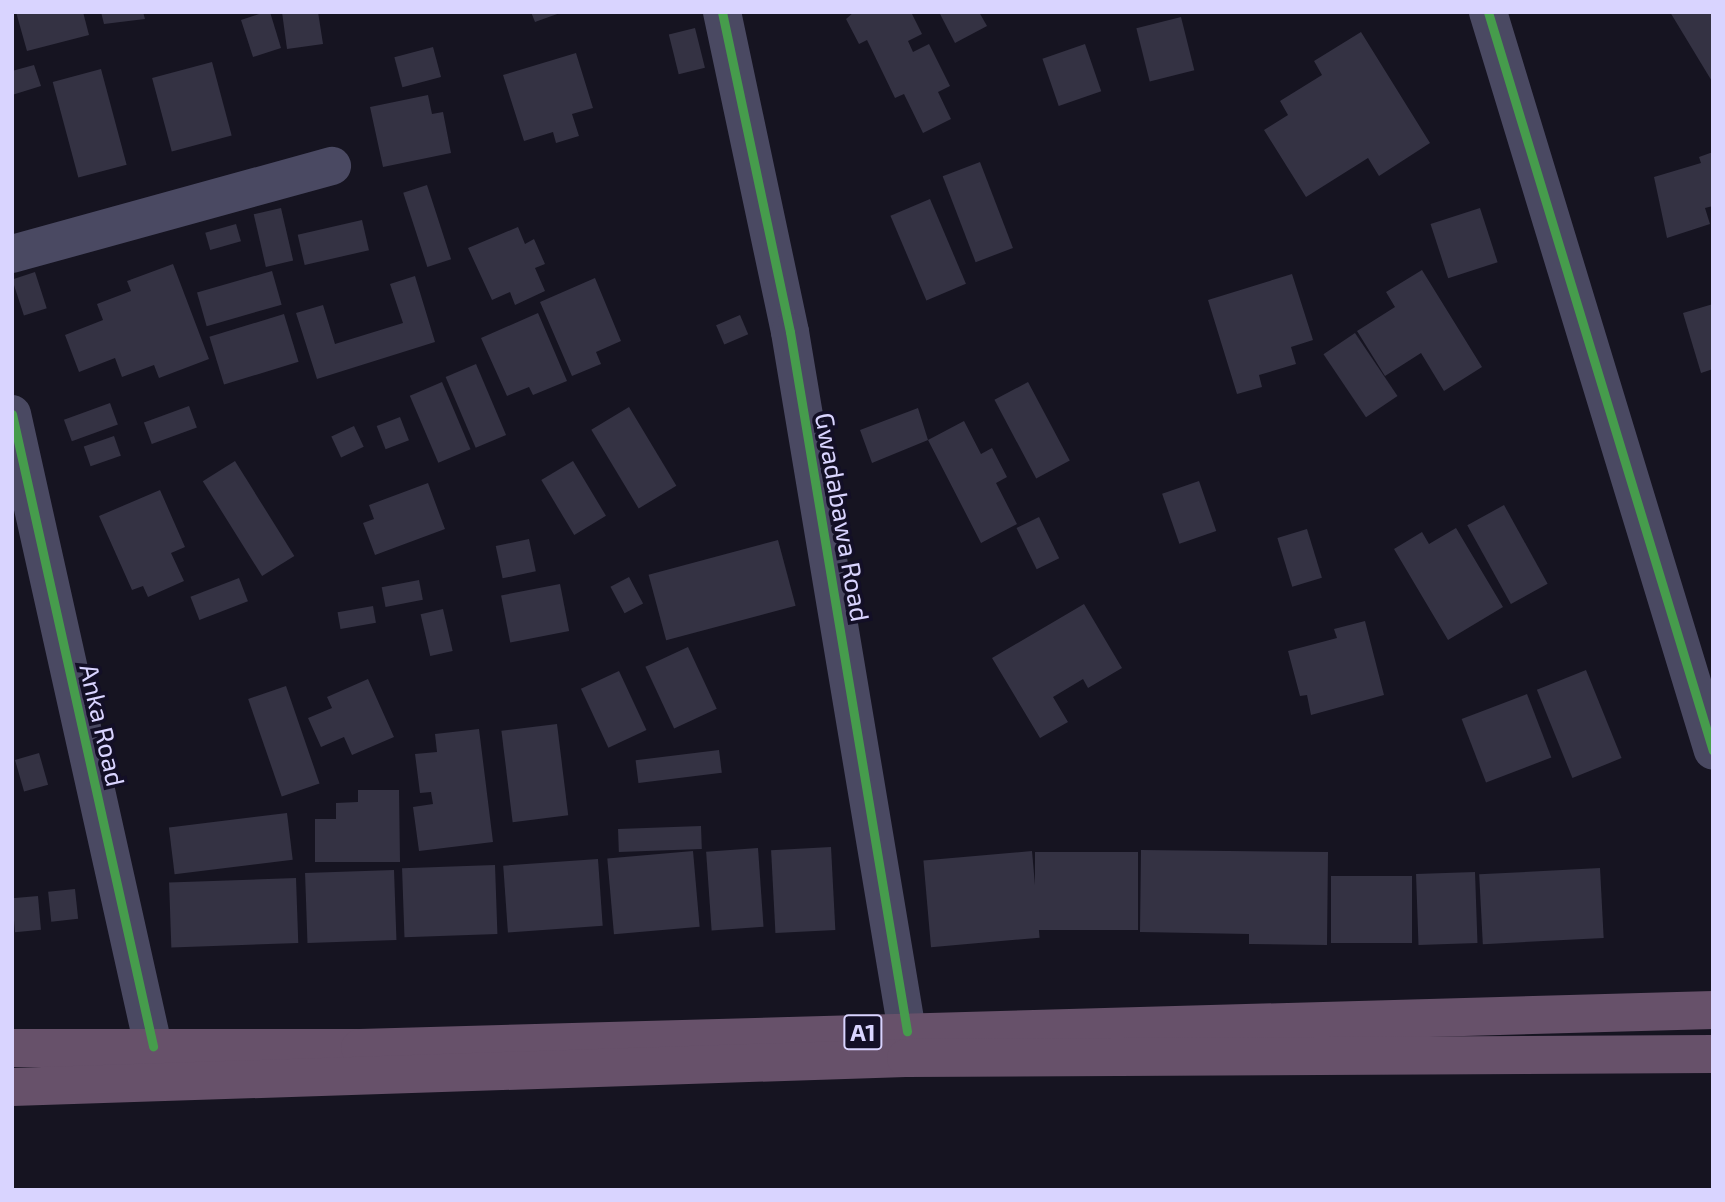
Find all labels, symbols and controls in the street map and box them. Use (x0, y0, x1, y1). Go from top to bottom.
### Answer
street label: Gwadabawa Road (809, 410, 877, 624)
street label: Anka Road (74, 661, 132, 789)
road number: A1 (842, 1012, 884, 1052)

